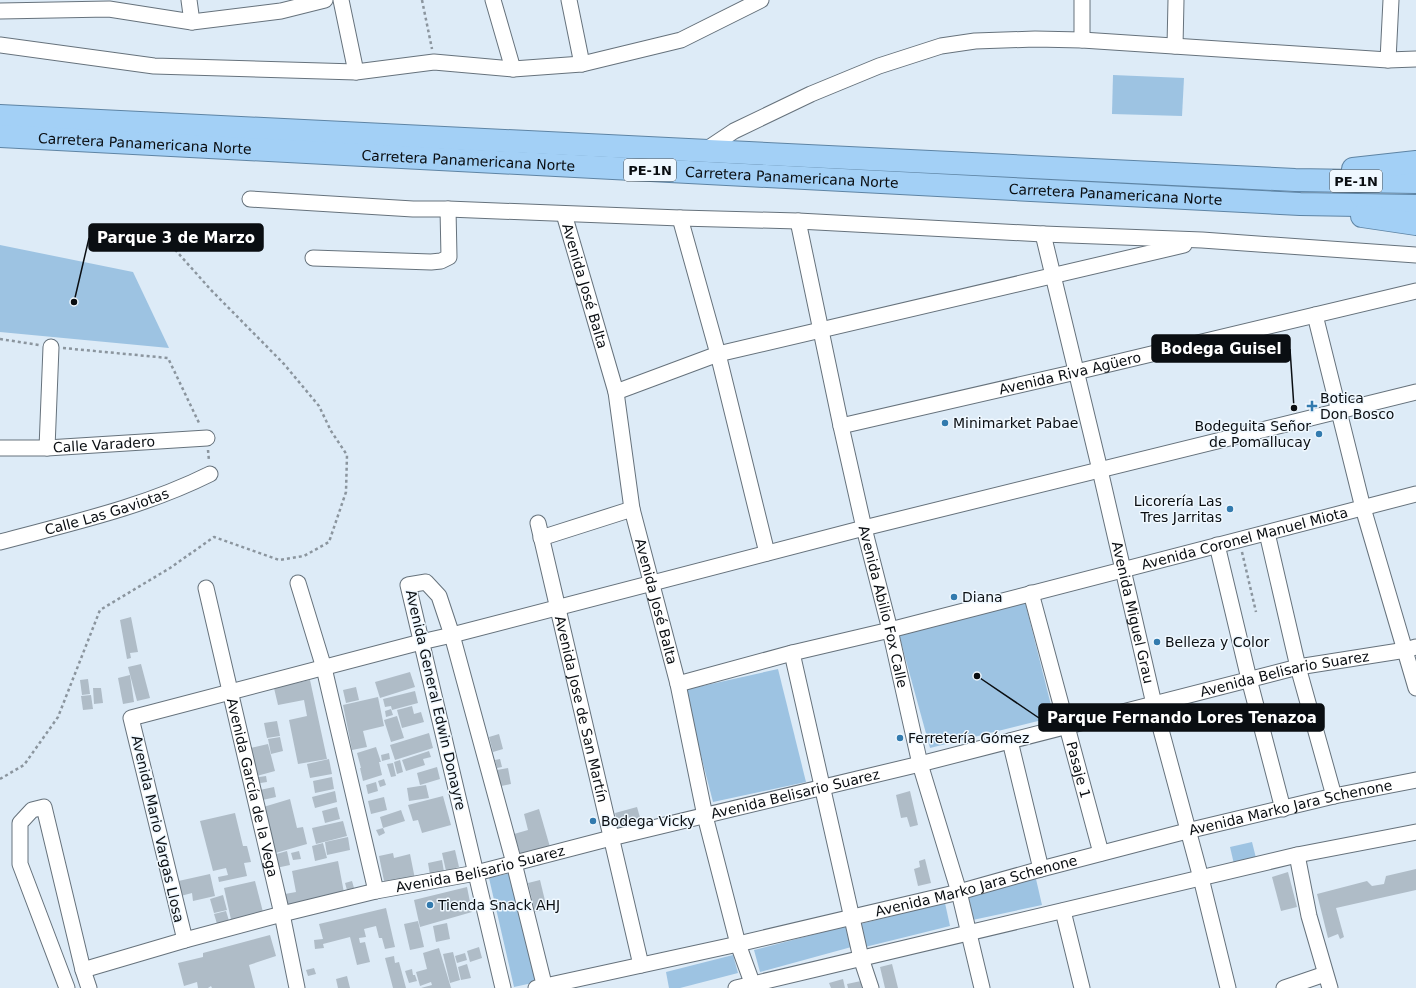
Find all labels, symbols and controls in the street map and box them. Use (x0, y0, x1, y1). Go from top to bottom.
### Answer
street label: Carretera Panamericana Norte (38, 130, 252, 157)
street label: Carretera Panamericana Norte (361, 147, 576, 174)
road number: PE-1N (624, 159, 676, 181)
street label: Carretera Panamericana Norte (685, 164, 899, 191)
road number: PE-1N (1330, 170, 1382, 192)
street label: Carretera Panamericana Norte (1008, 181, 1223, 208)
street label: Avenida José Balta (559, 222, 611, 350)
callout: Parque 3 de Marzo (89, 224, 263, 251)
text: Parque 3 de Marzo (97, 229, 255, 247)
callout: Bodega Guisel (1152, 335, 1290, 362)
text: Bodega Guisel (1160, 340, 1282, 358)
street label: Avenida Riva Agüero (997, 349, 1143, 397)
place label: Botica Don Bosco (1320, 390, 1394, 422)
marker: Botica Don Bosco (1307, 401, 1317, 411)
place label: Minimarket Pabae (953, 415, 1078, 431)
marker: Minimarket Pabae (940, 418, 950, 428)
place label: Bodeguita Señor de Pomallucay (1194, 418, 1311, 450)
marker: Bodeguita Señor de Pomallucay (1314, 429, 1324, 439)
street label: Calle Varadero (52, 433, 155, 456)
street label: Calle Las Gaviotas (43, 485, 171, 538)
place label: Licorería Las Tres Jarritas (1134, 493, 1222, 525)
street label: Avenida Coronel Manuel Miota (1140, 504, 1349, 573)
marker: Licorería Las Tres Jarritas (1225, 504, 1235, 514)
street label: Avenida Abilio Fox Calle (856, 524, 911, 689)
street label: Avenida José Balta (632, 537, 680, 666)
street label: Avenida Miguel Grau (1109, 540, 1157, 685)
street label: Avenida General Edwin Donayre (403, 588, 469, 812)
place label: Diana (962, 589, 1003, 605)
marker: Diana (949, 592, 959, 602)
street label: Avenida Jose de San Martín (552, 614, 611, 804)
place label: Belleza y Color (1165, 634, 1270, 650)
marker: Belleza y Color (1152, 637, 1162, 647)
street label: Avenida Belisario Suarez (1198, 648, 1370, 700)
street label: Avenida García de la Vega (224, 696, 281, 879)
callout: Parque Fernando Lores Tenazoa (1039, 704, 1324, 731)
text: Parque Fernando Lores Tenazoa (1047, 709, 1317, 727)
place label: Ferretería Gómez (908, 730, 1029, 746)
marker: Ferretería Gómez (895, 733, 905, 743)
street label: Avenida Mario Vargas Llosa (129, 734, 187, 924)
street label: Pasaje 1 (1063, 740, 1094, 800)
street label: Avenida Belisario Suarez (709, 766, 881, 822)
street label: Avenida Marko Jara Schenone (1187, 777, 1394, 838)
place label: Bodega Vicky (601, 813, 695, 829)
marker: Bodega Vicky (588, 816, 598, 826)
street label: Avenida Belisario Suarez (394, 842, 566, 895)
street label: Avenida Marko Jara Schenone (874, 852, 1079, 919)
place label: Tienda Snack AHJ (437, 897, 560, 913)
marker: Tienda Snack AHJ (425, 900, 435, 910)

